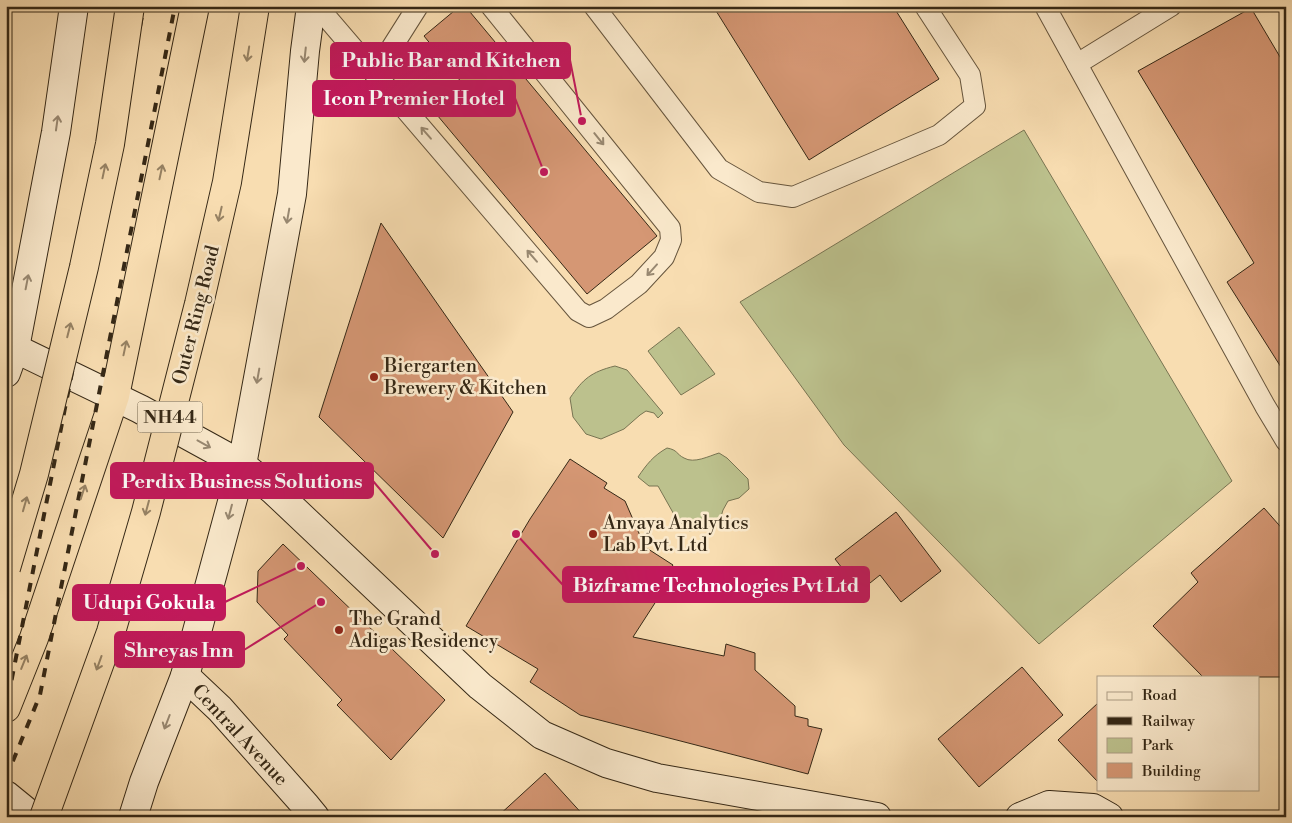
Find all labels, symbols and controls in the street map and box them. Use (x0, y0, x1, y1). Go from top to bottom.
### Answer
callout: Public Bar and Kitchen (331, 43, 570, 78)
one-way arrow (242, 46, 252, 62)
one-way arrow (300, 46, 310, 62)
text: Public Bar and Kitchen (341, 49, 561, 74)
callout: Icon Premier Hotel (313, 81, 515, 116)
text: Icon Premier Hotel (323, 87, 505, 112)
one-way arrow (53, 115, 63, 131)
one-way arrow (421, 127, 432, 140)
one-way arrow (593, 133, 604, 146)
one-way arrow (100, 163, 110, 179)
one-way arrow (156, 164, 166, 180)
one-way arrow (215, 206, 224, 222)
one-way arrow (282, 208, 292, 224)
street label: Outer Ring Road (167, 243, 225, 387)
one-way arrow (526, 250, 538, 263)
one-way arrow (646, 264, 658, 277)
one-way arrow (23, 275, 33, 291)
one-way arrow (65, 322, 74, 338)
one-way arrow (120, 340, 130, 356)
place label: Biergarten Brewery & Kitchen (383, 354, 547, 400)
one-way arrow (253, 368, 263, 384)
marker: Biergarten Brewery & Kitchen (368, 371, 380, 383)
road number: NH44 (138, 402, 202, 432)
one-way arrow (196, 440, 211, 449)
callout: Perdix Business Solutions (111, 463, 373, 498)
text: Perdix Business Solutions (121, 470, 363, 495)
one-way arrow (79, 485, 88, 500)
one-way arrow (21, 496, 30, 512)
one-way arrow (141, 499, 151, 515)
one-way arrow (224, 503, 234, 519)
place label: Anvaya Analytics Lab Pvt. Ltd (602, 511, 749, 557)
marker: Anvaya Analytics Lab Pvt. Ltd (587, 528, 599, 540)
callout: Bizframe Technologies Pvt Ltd (563, 567, 869, 602)
text: Bizframe Technologies Pvt Ltd (573, 574, 860, 599)
callout: Udupi Gokula (73, 585, 225, 620)
text: Udupi Gokula (83, 591, 215, 616)
place label: The Grand Adigas Residency (348, 607, 499, 653)
marker: The Grand Adigas Residency (333, 624, 345, 636)
callout: Shreyas Inn (115, 632, 244, 667)
text: Shreyas Inn (124, 639, 234, 664)
one-way arrow (20, 655, 30, 670)
one-way arrow (94, 655, 103, 671)
legend (1097, 676, 1260, 790)
street label: Central Avenue (187, 679, 293, 791)
text: Road (1142, 686, 1177, 705)
text: Railway (1142, 712, 1196, 731)
one-way arrow (162, 714, 171, 729)
text: Park (1142, 736, 1174, 755)
text: Building (1141, 762, 1201, 781)

